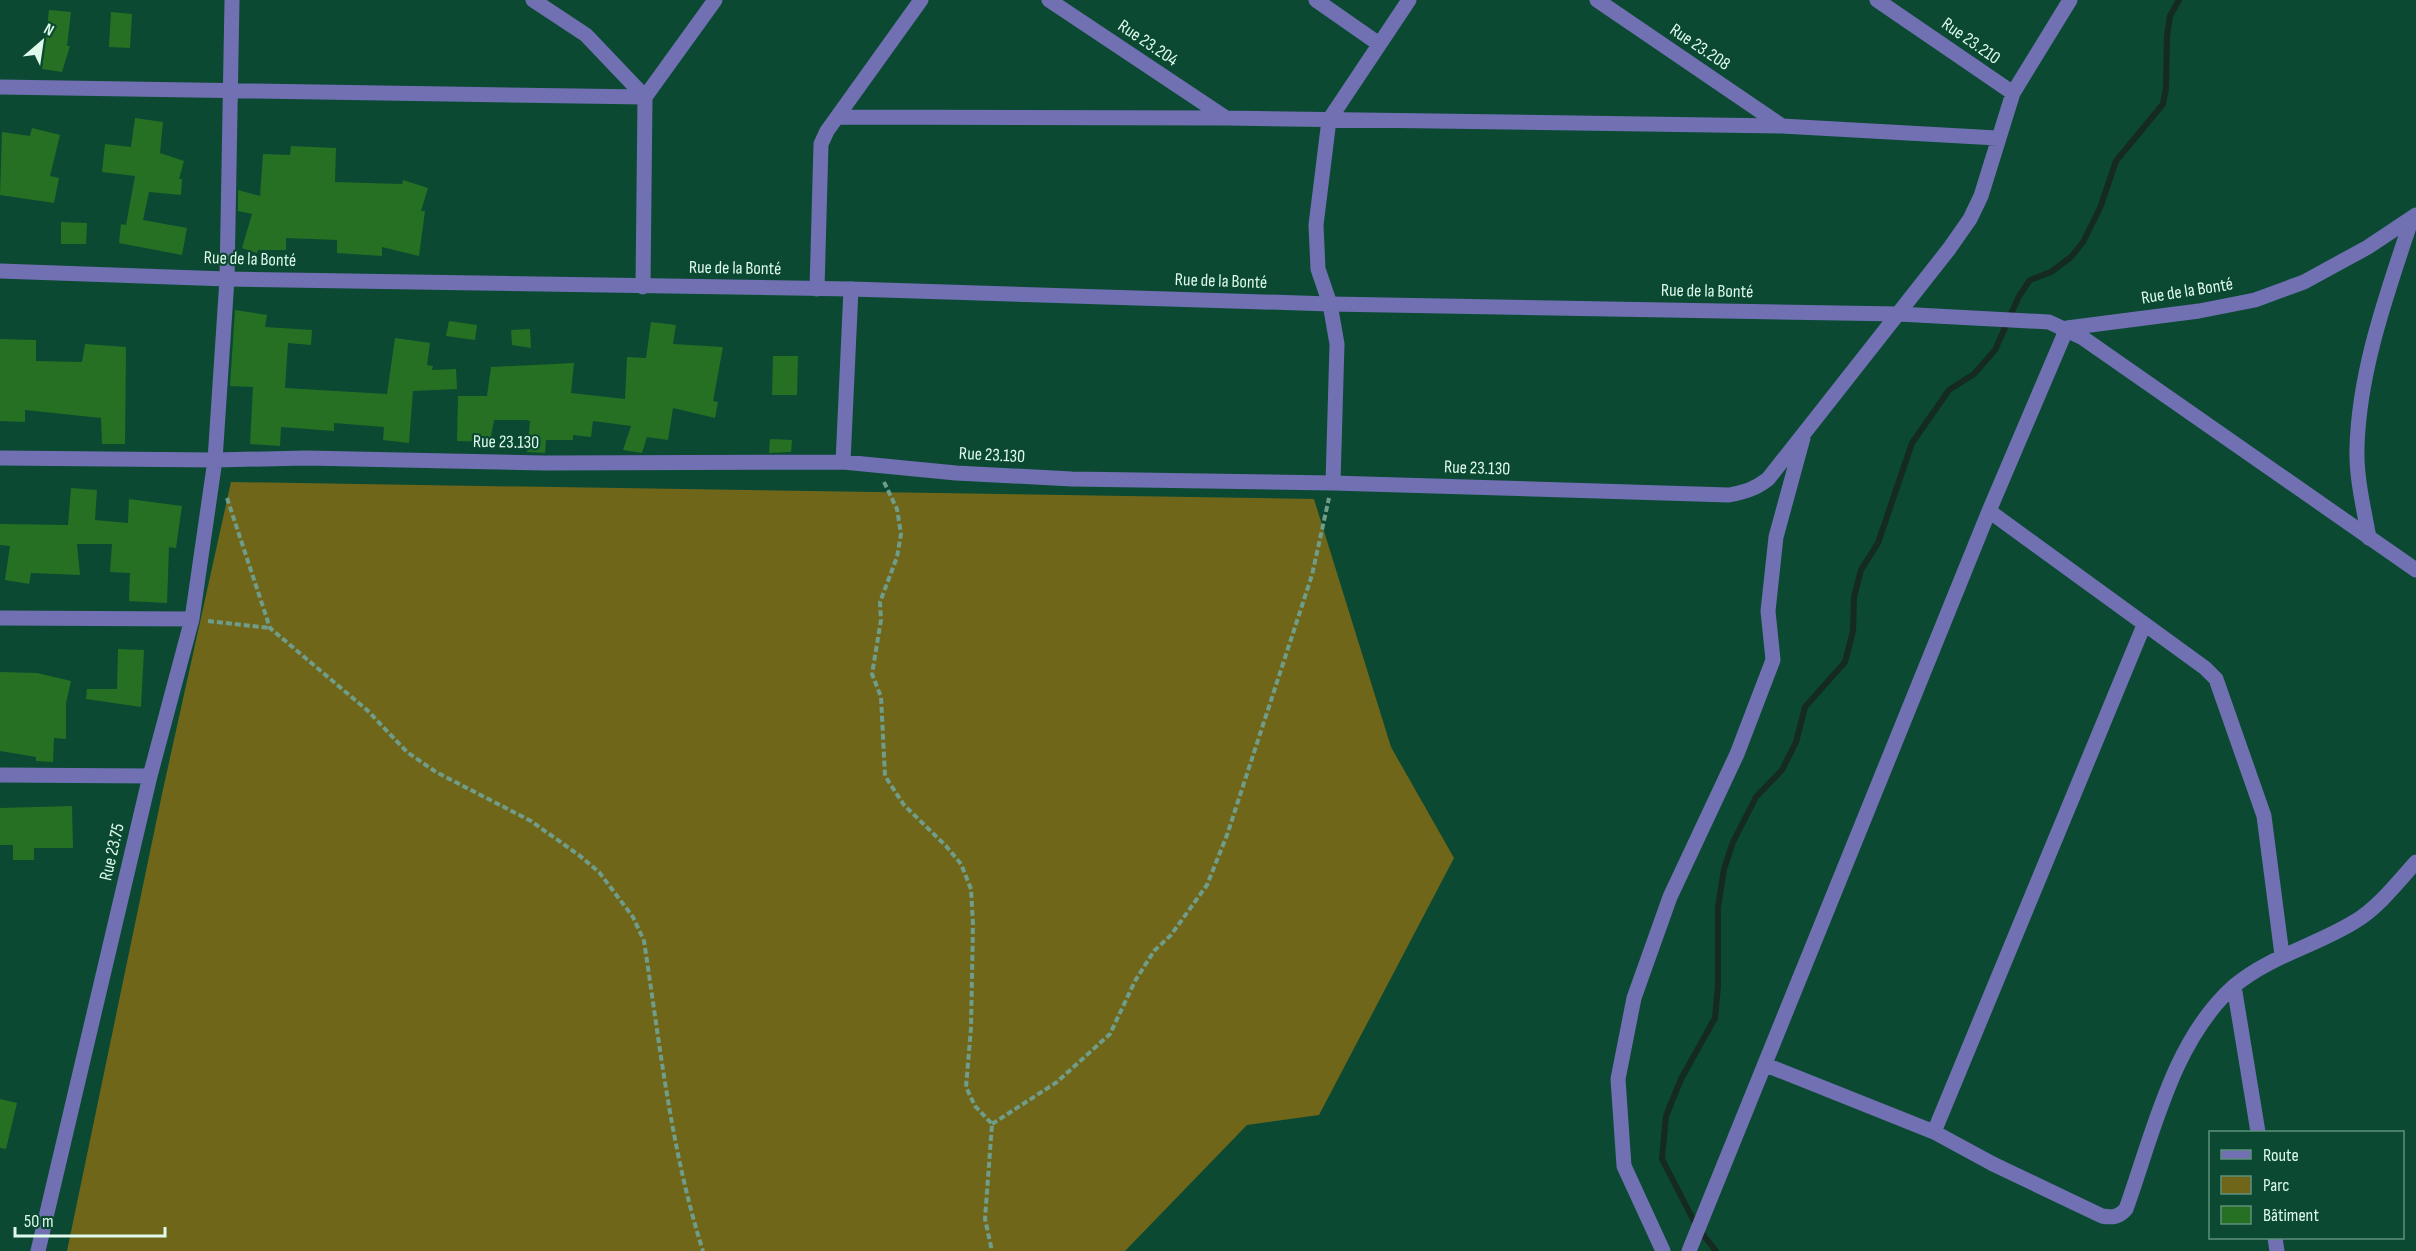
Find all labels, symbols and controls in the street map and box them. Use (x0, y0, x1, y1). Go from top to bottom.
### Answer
north arrow (12, 12, 72, 72)
street label: Rue 23.210 (1938, 13, 2004, 69)
street label: Rue 23.204 (1114, 15, 1182, 71)
street label: Rue 23.208 (1666, 19, 1734, 75)
text: N (40, 20, 57, 41)
street label: Rue de la Bonté (203, 247, 297, 271)
street label: Rue de la Bonté (689, 257, 781, 279)
street label: Rue de la Bonté (1174, 269, 1268, 293)
street label: Rue de la Bonté (2140, 273, 2234, 309)
street label: Rue de la Bonté (1661, 280, 1753, 302)
street label: Rue 23.130 (473, 431, 539, 453)
street label: Rue 23.130 (958, 443, 1026, 467)
street label: Rue 23.130 (1443, 456, 1511, 480)
street label: Rue 23.75 (95, 821, 129, 883)
legend (2209, 1131, 2404, 1239)
text: Route (2263, 1145, 2299, 1166)
text: Parc (2263, 1175, 2289, 1196)
scale bar (15, 1200, 165, 1238)
text: Bâtiment (2263, 1205, 2319, 1226)
text: 50 m (24, 1211, 54, 1232)

